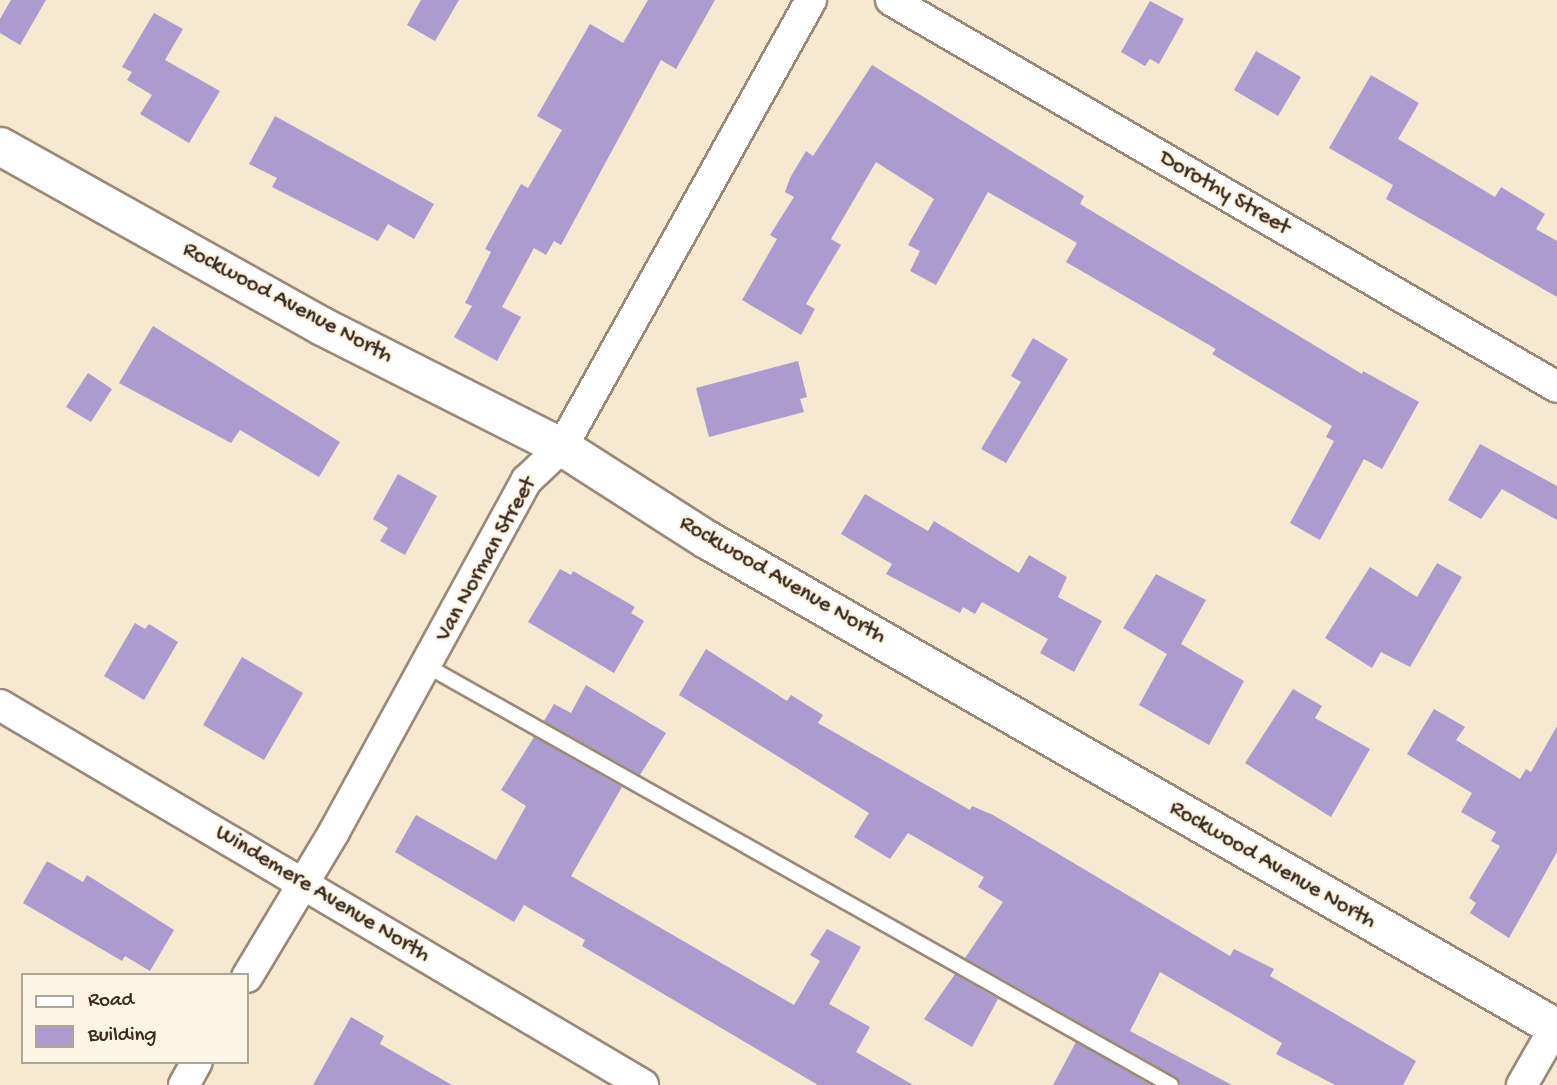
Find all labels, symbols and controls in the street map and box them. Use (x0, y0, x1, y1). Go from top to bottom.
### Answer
street label: Dorothy Street (1154, 145, 1294, 243)
street label: Rockwood Avenue North (177, 237, 397, 371)
street label: Van Norman Street (430, 473, 544, 647)
street label: Rockwood Avenue North (674, 511, 890, 651)
street label: Rockwood Avenue North (1164, 796, 1380, 936)
street label: Windemere Avenue North (209, 820, 435, 970)
legend (21, 973, 248, 1064)
text: Road (88, 989, 134, 1014)
text: Building (88, 1024, 157, 1049)

